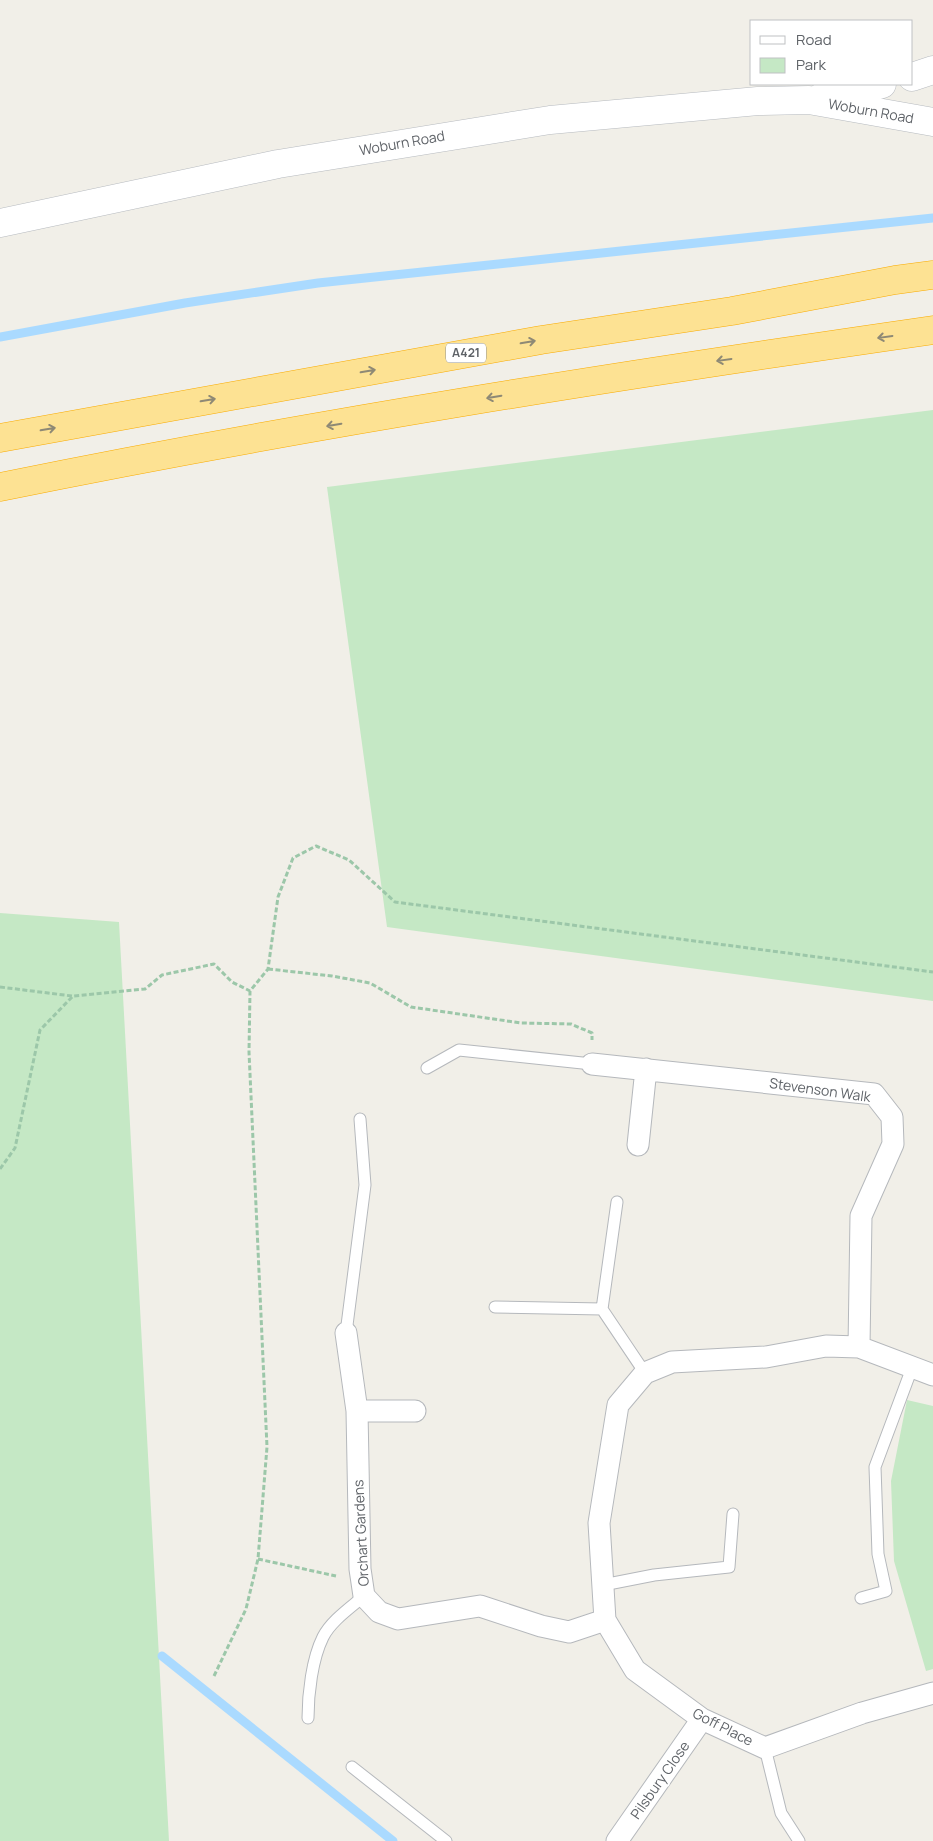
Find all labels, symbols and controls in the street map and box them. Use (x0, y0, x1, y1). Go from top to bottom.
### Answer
legend (750, 20, 913, 85)
text: Road (796, 29, 832, 50)
text: Park (796, 54, 826, 75)
street label: Woburn Road (827, 94, 915, 127)
street label: Woburn Road (358, 126, 446, 159)
one-way arrow (877, 332, 893, 342)
one-way arrow (519, 337, 535, 347)
road number: A421 (446, 343, 486, 362)
one-way arrow (716, 355, 732, 365)
one-way arrow (359, 366, 375, 376)
one-way arrow (487, 393, 503, 403)
one-way arrow (199, 395, 215, 405)
one-way arrow (327, 420, 343, 430)
one-way arrow (40, 424, 56, 434)
street label: Stevenson Walk (768, 1073, 873, 1106)
street label: Orchart Gardens (348, 1479, 373, 1587)
street label: Goff Place (690, 1703, 757, 1750)
street label: Pilsbury Close (626, 1737, 694, 1822)

